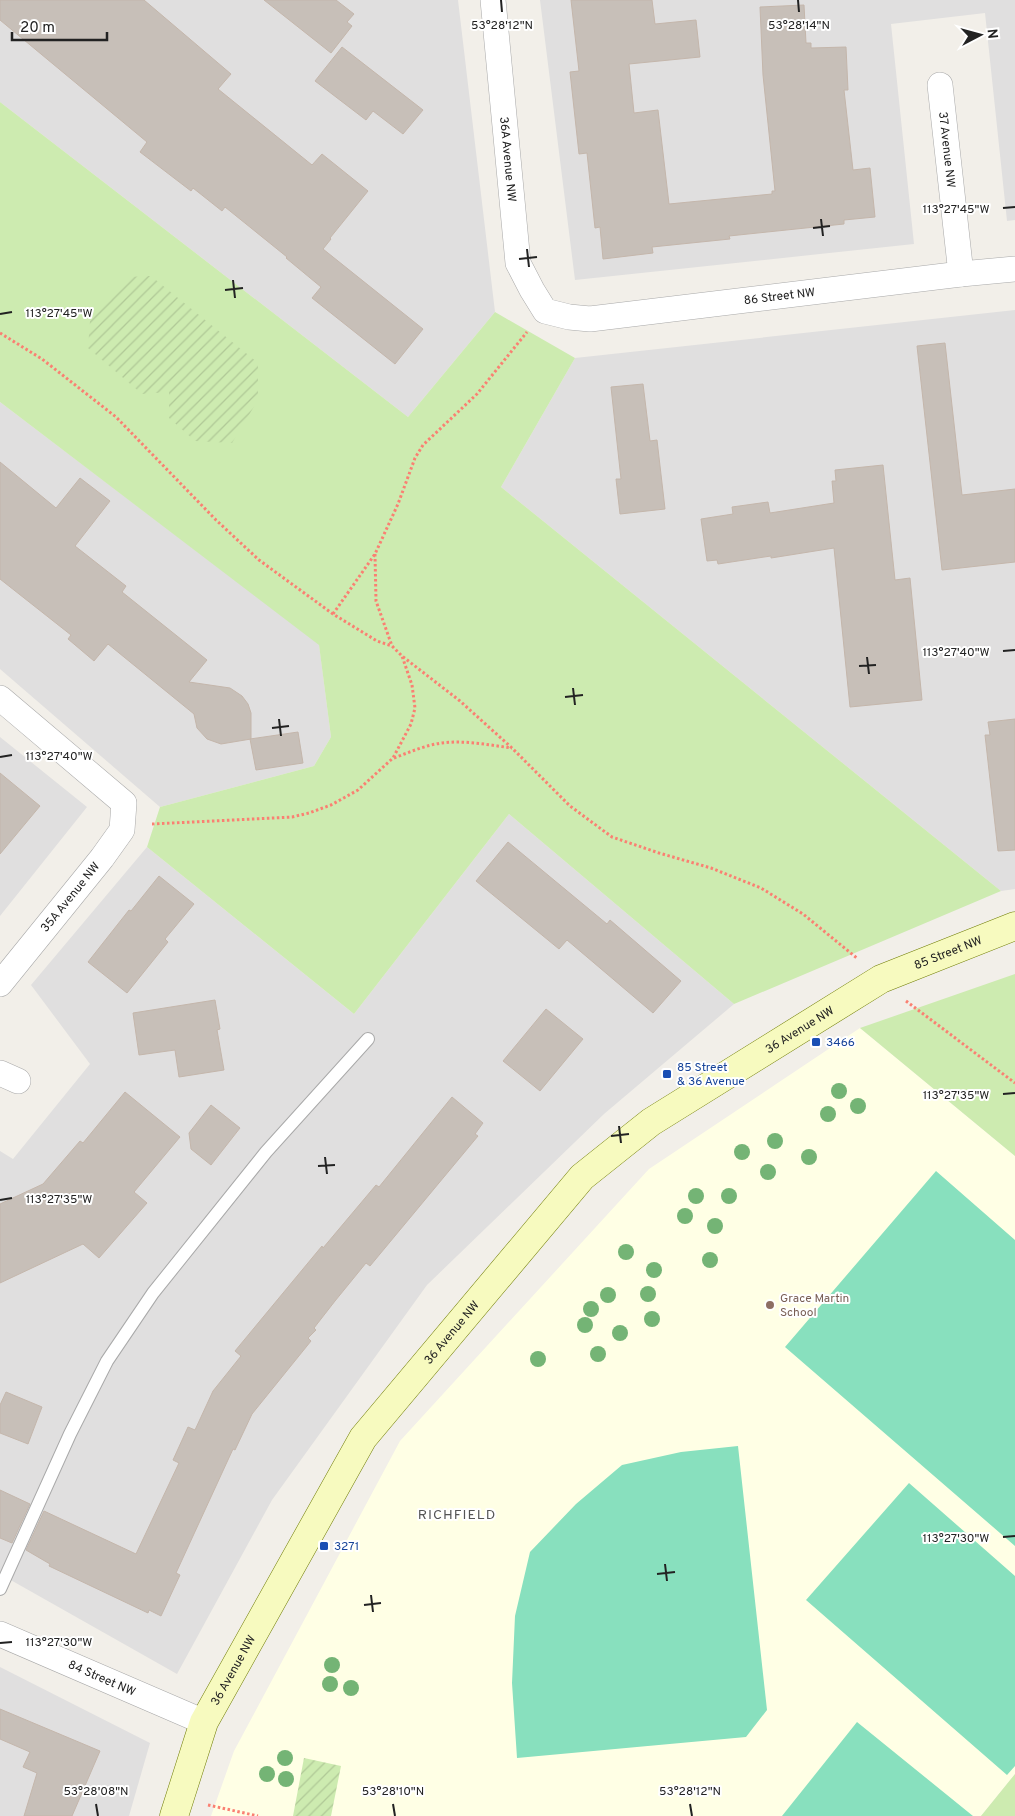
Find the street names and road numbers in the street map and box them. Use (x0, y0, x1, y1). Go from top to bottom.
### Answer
street label: 37 Avenue NW (934, 111, 958, 189)
street label: 36A Avenue NW (495, 116, 519, 203)
street label: 86 Street NW (743, 285, 816, 309)
street label: 35A Avenue NW (38, 859, 104, 936)
street label: 85 Street NW (912, 933, 985, 974)
street label: 36 Avenue NW (763, 1003, 838, 1058)
street label: 36 Avenue NW (421, 1298, 484, 1368)
street label: 36 Avenue NW (208, 1633, 260, 1709)
street label: 84 Street NW (65, 1657, 138, 1700)

